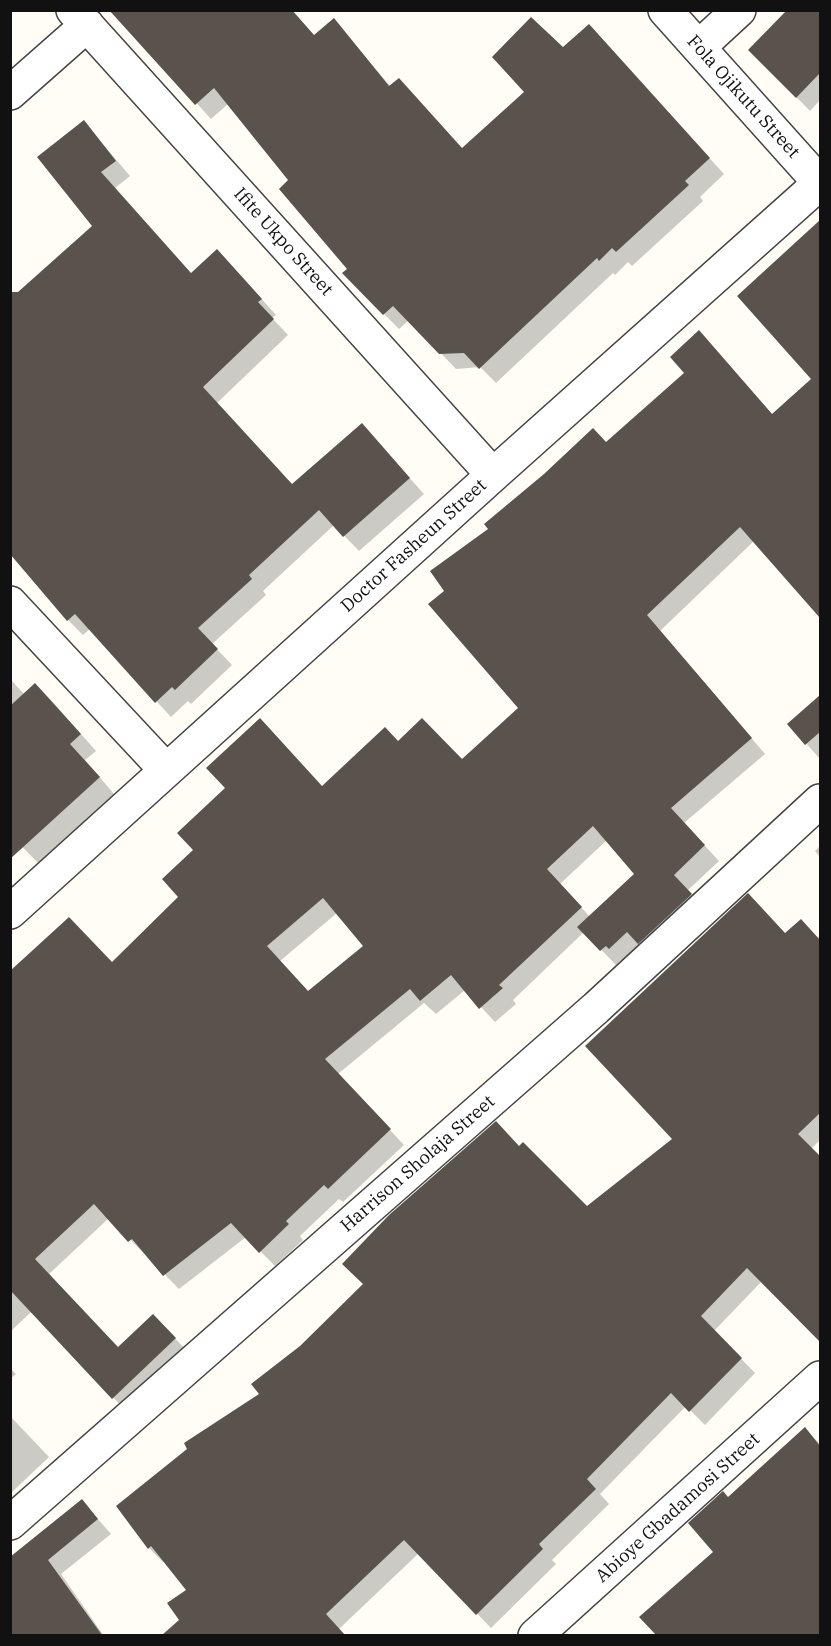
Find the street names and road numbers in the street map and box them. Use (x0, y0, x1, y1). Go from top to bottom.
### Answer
street label: Fola Ojikutu Street (682, 31, 804, 163)
street label: Ifite Ukpo Street (229, 184, 337, 300)
street label: Doctor Fasheun Street (337, 475, 491, 617)
street label: Harrison Sholaja Street (336, 1091, 500, 1237)
street label: Abioye Gbadamosi Street (592, 1429, 764, 1587)

